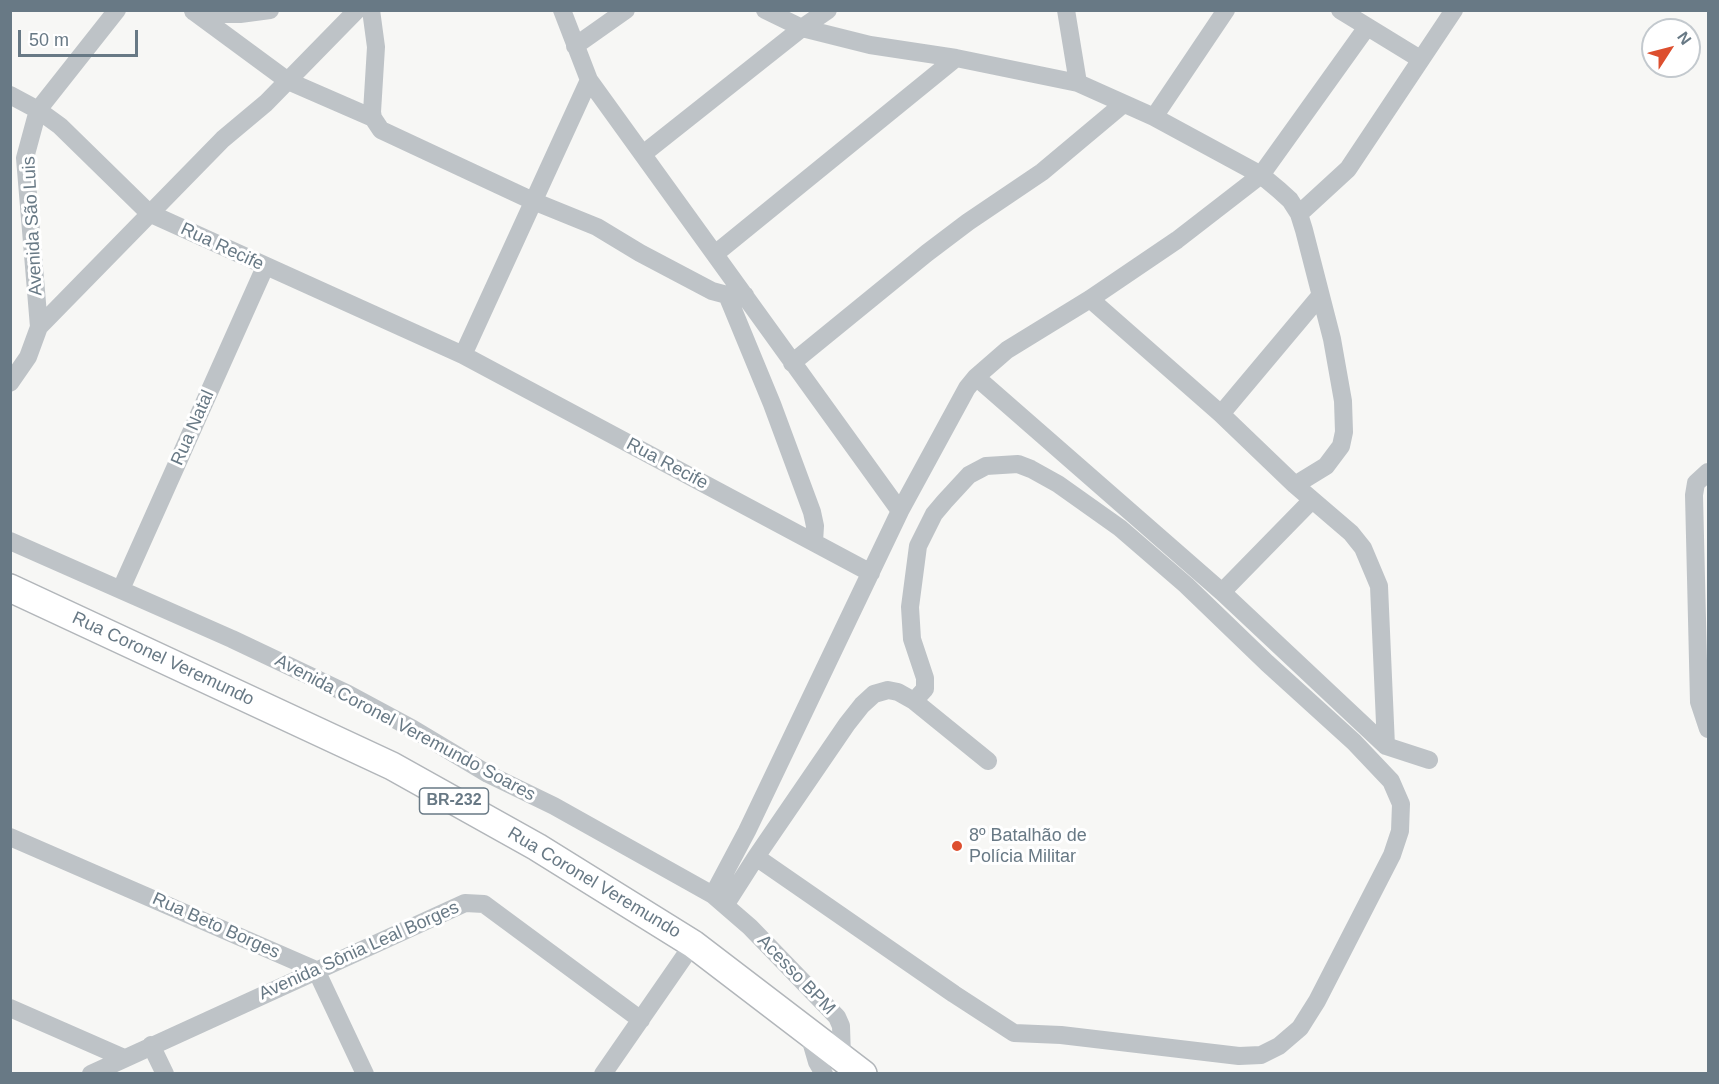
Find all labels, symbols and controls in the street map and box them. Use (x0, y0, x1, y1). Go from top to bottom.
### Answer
scale bar (21, 18, 141, 56)
north arrow (1641, 18, 1701, 78)
text: N (1674, 29, 1695, 48)
text: 50 m (29, 30, 69, 50)
street label: Avenida São Luis (19, 156, 47, 296)
street label: Rua Recife (177, 218, 267, 276)
street label: Rua Natal (167, 387, 219, 469)
street label: Rua Recife (623, 434, 711, 494)
street label: Rua Coronel Veremundo (69, 607, 257, 711)
street label: Avenida Coronel Veremundo Soares (271, 650, 539, 806)
road number: BR-232 (420, 788, 488, 814)
street label: Rua Coronel Veremundo (504, 823, 684, 943)
place label: 8º Batalhão de Polícia Militar (969, 825, 1087, 868)
marker: 8º Batalhão de Polícia Militar (950, 839, 964, 853)
street label: Rua Beto Borges (149, 888, 283, 964)
street label: Avenida Sônia Leal Borges (256, 897, 462, 1005)
street label: Acesso BPM (752, 930, 840, 1020)

